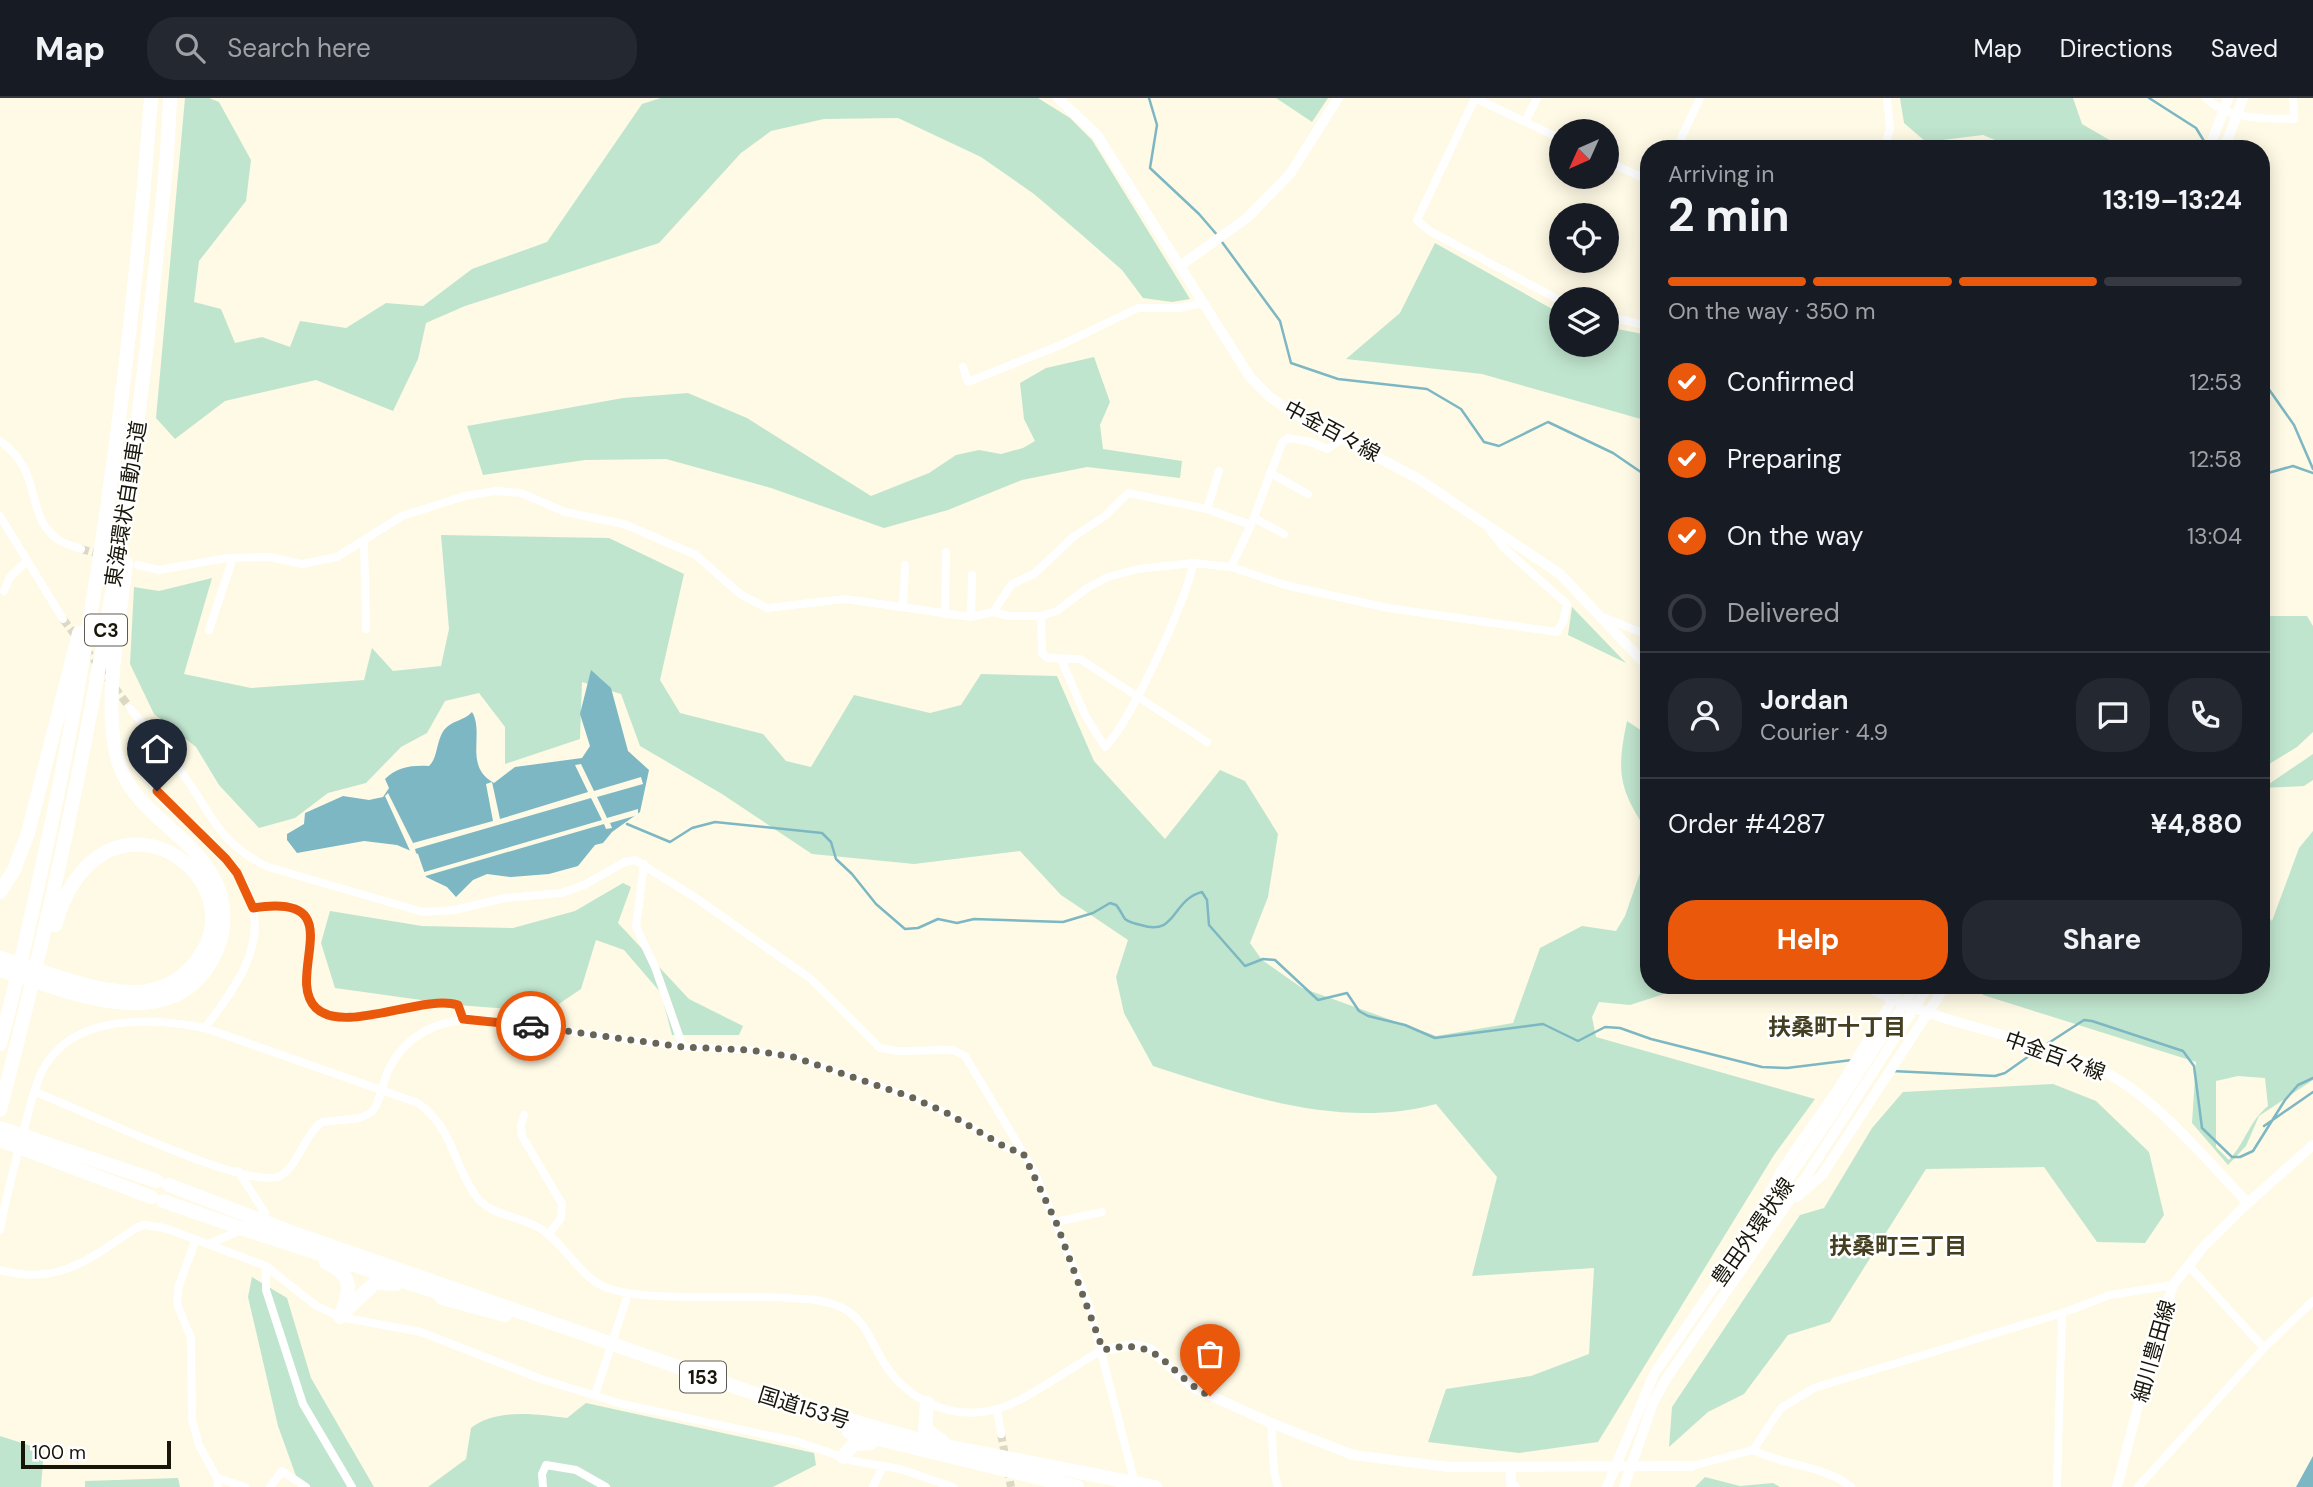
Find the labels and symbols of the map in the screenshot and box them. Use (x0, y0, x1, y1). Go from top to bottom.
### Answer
north arrow (1549, 119, 1619, 189)
street label: 中金百々線 (1279, 394, 1385, 468)
street label: 東海環状自動車道 (99, 419, 153, 589)
road number: C3 (85, 614, 127, 646)
pin (127, 719, 187, 791)
courier (496, 991, 566, 1061)
district label: 扶桑町十丁目 (1768, 1012, 1906, 1042)
street label: 中金百々線 (2001, 1025, 2109, 1087)
street label: 豊田外環状線 (1705, 1172, 1801, 1292)
district label: 扶桑町三丁目 (1829, 1231, 1967, 1261)
street label: 細川豊田線 (2126, 1297, 2182, 1405)
pin (1180, 1324, 1240, 1396)
road number: 153 (680, 1362, 726, 1392)
street label: 国道153号 (755, 1381, 853, 1435)
scale bar (21, 1438, 172, 1470)

